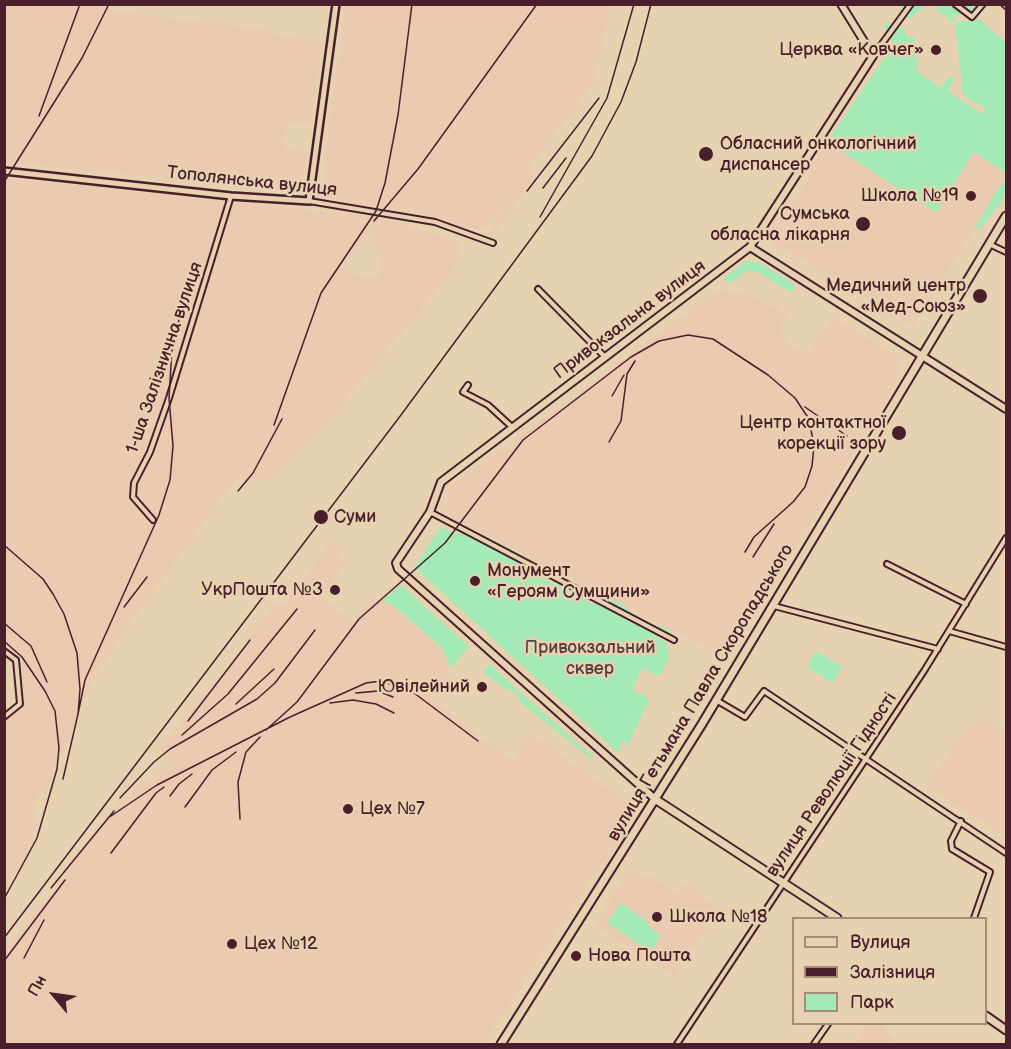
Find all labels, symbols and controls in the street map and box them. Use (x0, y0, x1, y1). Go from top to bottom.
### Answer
place label: Церква «Ковчег» (779, 39, 924, 61)
marker: Церква «Ковчег» (929, 43, 943, 57)
place label: Обласний онкологічний диспансер (720, 133, 917, 176)
marker: Обласний онкологічний диспансер (697, 145, 715, 163)
street label: Тополянська вулиця (166, 162, 338, 202)
place label: Школа №19 (861, 185, 959, 207)
marker: Школа №19 (964, 189, 978, 203)
place label: Сумська обласна лікарня (710, 203, 850, 246)
marker: Сумська обласна лікарня (854, 215, 872, 233)
street label: Привокзальна вулиця (550, 256, 710, 384)
street label: 1-ша Залізнична вулиця (122, 259, 208, 457)
place label: Медичний центр «Мед-Союз» (826, 275, 966, 318)
marker: Медичний центр «Мед-Союз» (971, 287, 989, 305)
place label: Центр контактної корекції зору (739, 412, 886, 454)
marker: Центр контактної корекції зору (890, 424, 908, 442)
place label: Суми (334, 506, 376, 528)
marker: Суми (312, 508, 330, 526)
street label: вулиця Гетьмана Павла Скоропадського (603, 540, 799, 846)
place label: Монумент «Героям Сумщини» (487, 560, 650, 602)
marker: Монумент «Героям Сумщини» (468, 574, 482, 588)
place label: УкрПошта №3 (201, 579, 323, 601)
marker: УкрПошта №3 (328, 583, 342, 597)
park label: Привокзальний сквер (524, 637, 656, 680)
place label: Ювілейний (377, 676, 470, 698)
marker: Ювілейний (475, 680, 489, 694)
street label: вулиця Революції Гідності (762, 689, 902, 881)
place label: Цех №7 (360, 798, 425, 820)
marker: Цех №7 (341, 802, 355, 816)
place label: Школа №18 (669, 906, 767, 928)
marker: Школа №18 (650, 910, 664, 924)
legend (792, 917, 987, 1025)
text: Вулиця (850, 932, 911, 953)
place label: Цех №12 (244, 933, 318, 955)
marker: Цех №12 (225, 937, 239, 951)
place label: Нова Пошта (588, 945, 691, 967)
marker: Нова Пошта (569, 949, 583, 963)
text: Залізниця (850, 962, 935, 983)
north arrow (24, 965, 84, 1025)
text: Пн (24, 972, 51, 1000)
text: Парк (850, 992, 894, 1013)

